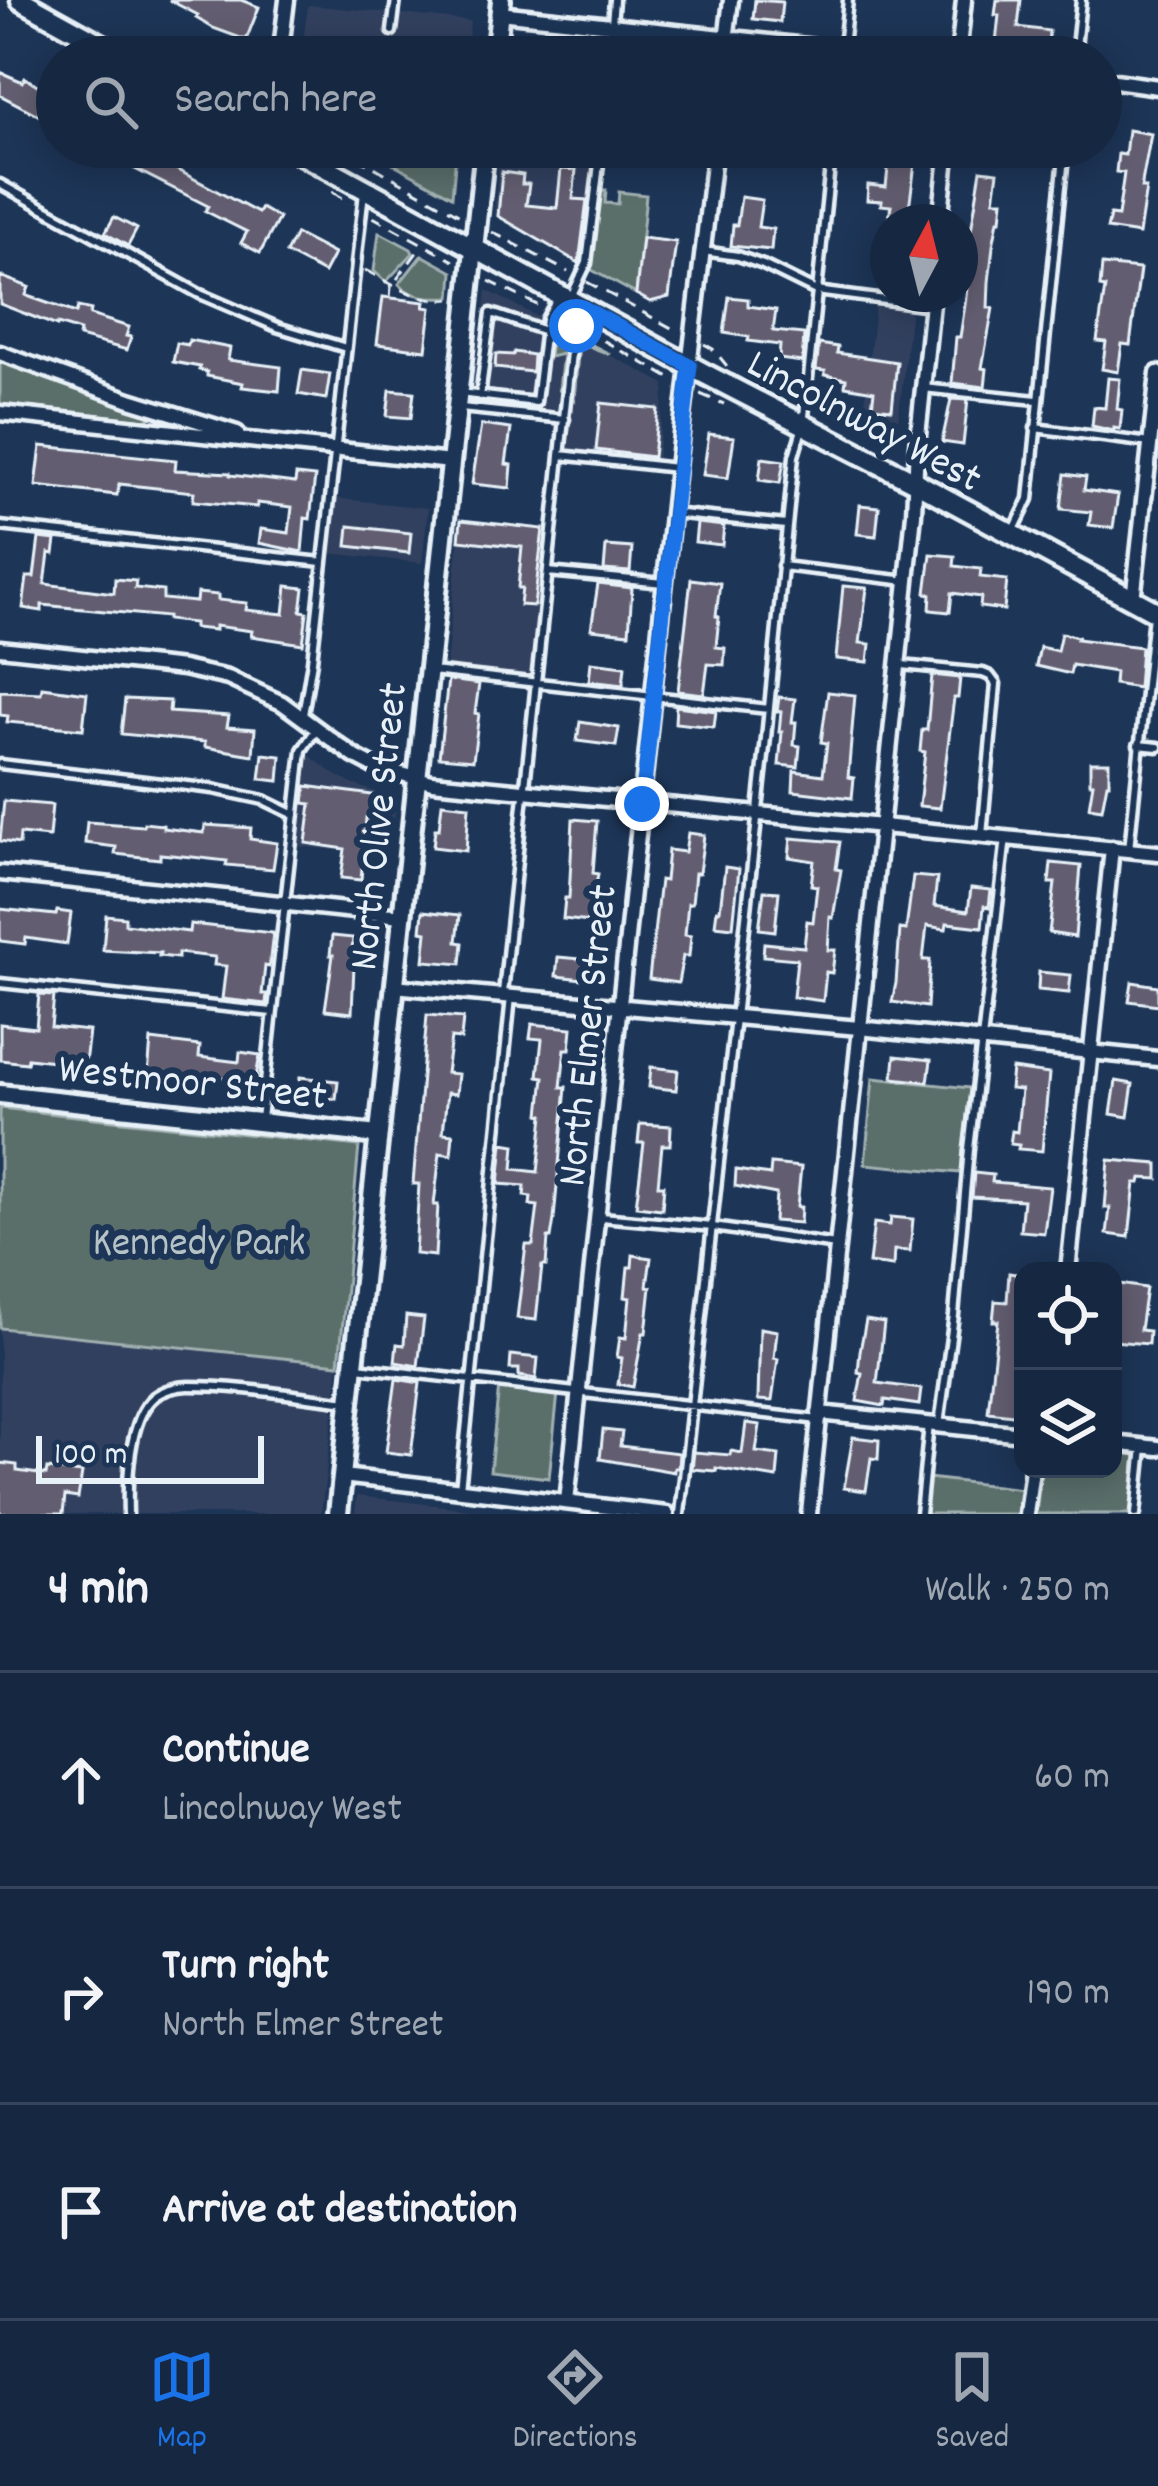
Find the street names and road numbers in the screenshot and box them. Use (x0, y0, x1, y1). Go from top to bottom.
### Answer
street label: Lincolnway West (735, 337, 991, 511)
street label: North Olive Street (337, 680, 427, 973)
street label: North Elmer Street (545, 882, 637, 1190)
street label: Westmoor Street (55, 1042, 329, 1130)

